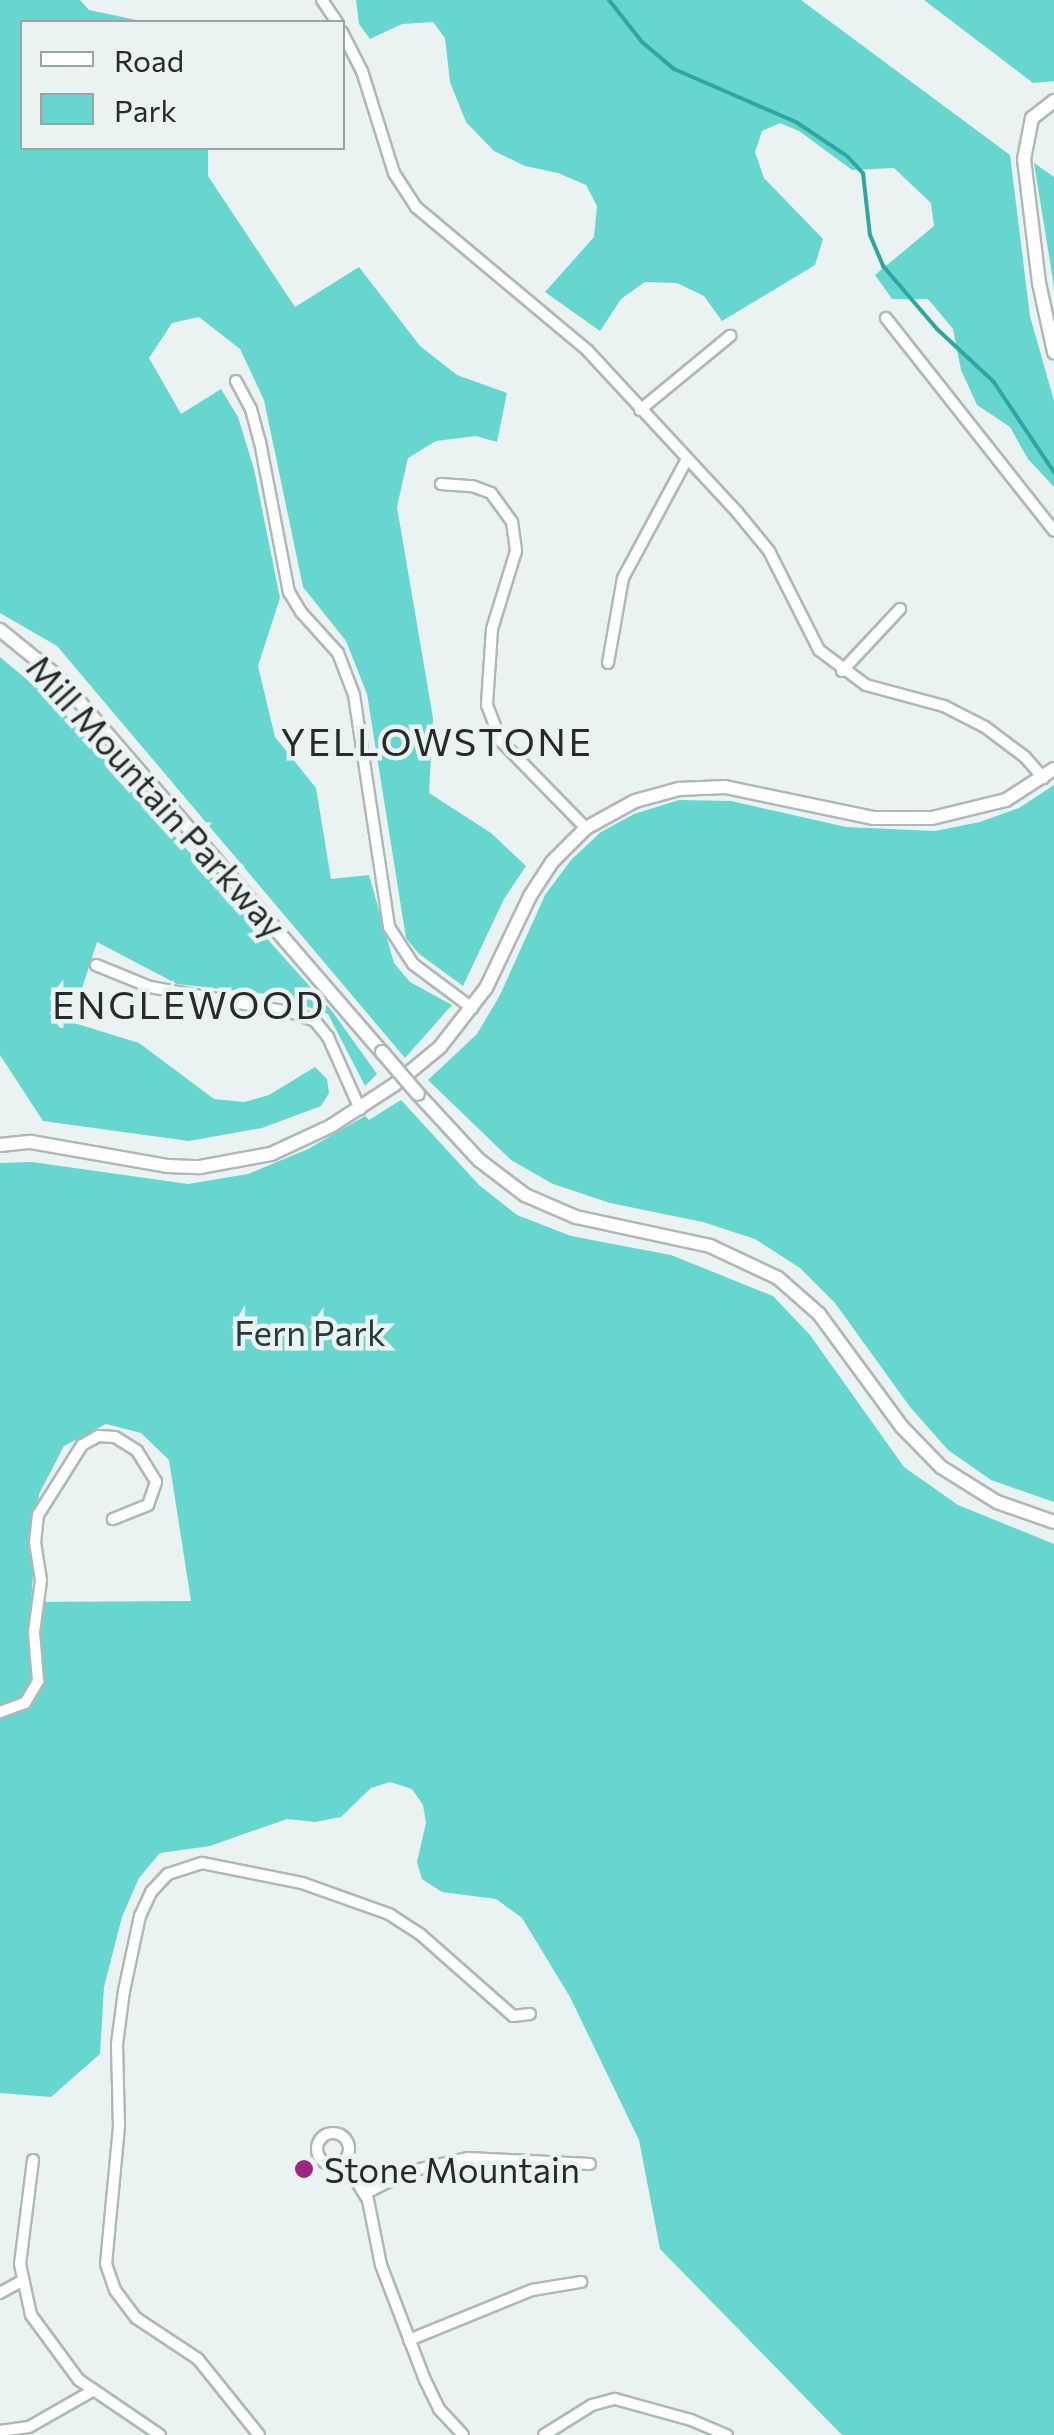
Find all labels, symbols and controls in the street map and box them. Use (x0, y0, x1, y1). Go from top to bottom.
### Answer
legend (20, 20, 345, 150)
text: Road (114, 41, 184, 78)
text: Park (114, 91, 177, 128)
street label: Mill Mountain Parkway (19, 646, 295, 946)
district label: YELLOWSTONE (280, 718, 594, 764)
district label: ENGLEWOOD (52, 981, 326, 1027)
park label: Fern Park (234, 1311, 386, 1353)
place label: Stone Mountain (324, 2148, 580, 2190)
marker: Stone Mountain (293, 2158, 315, 2180)

